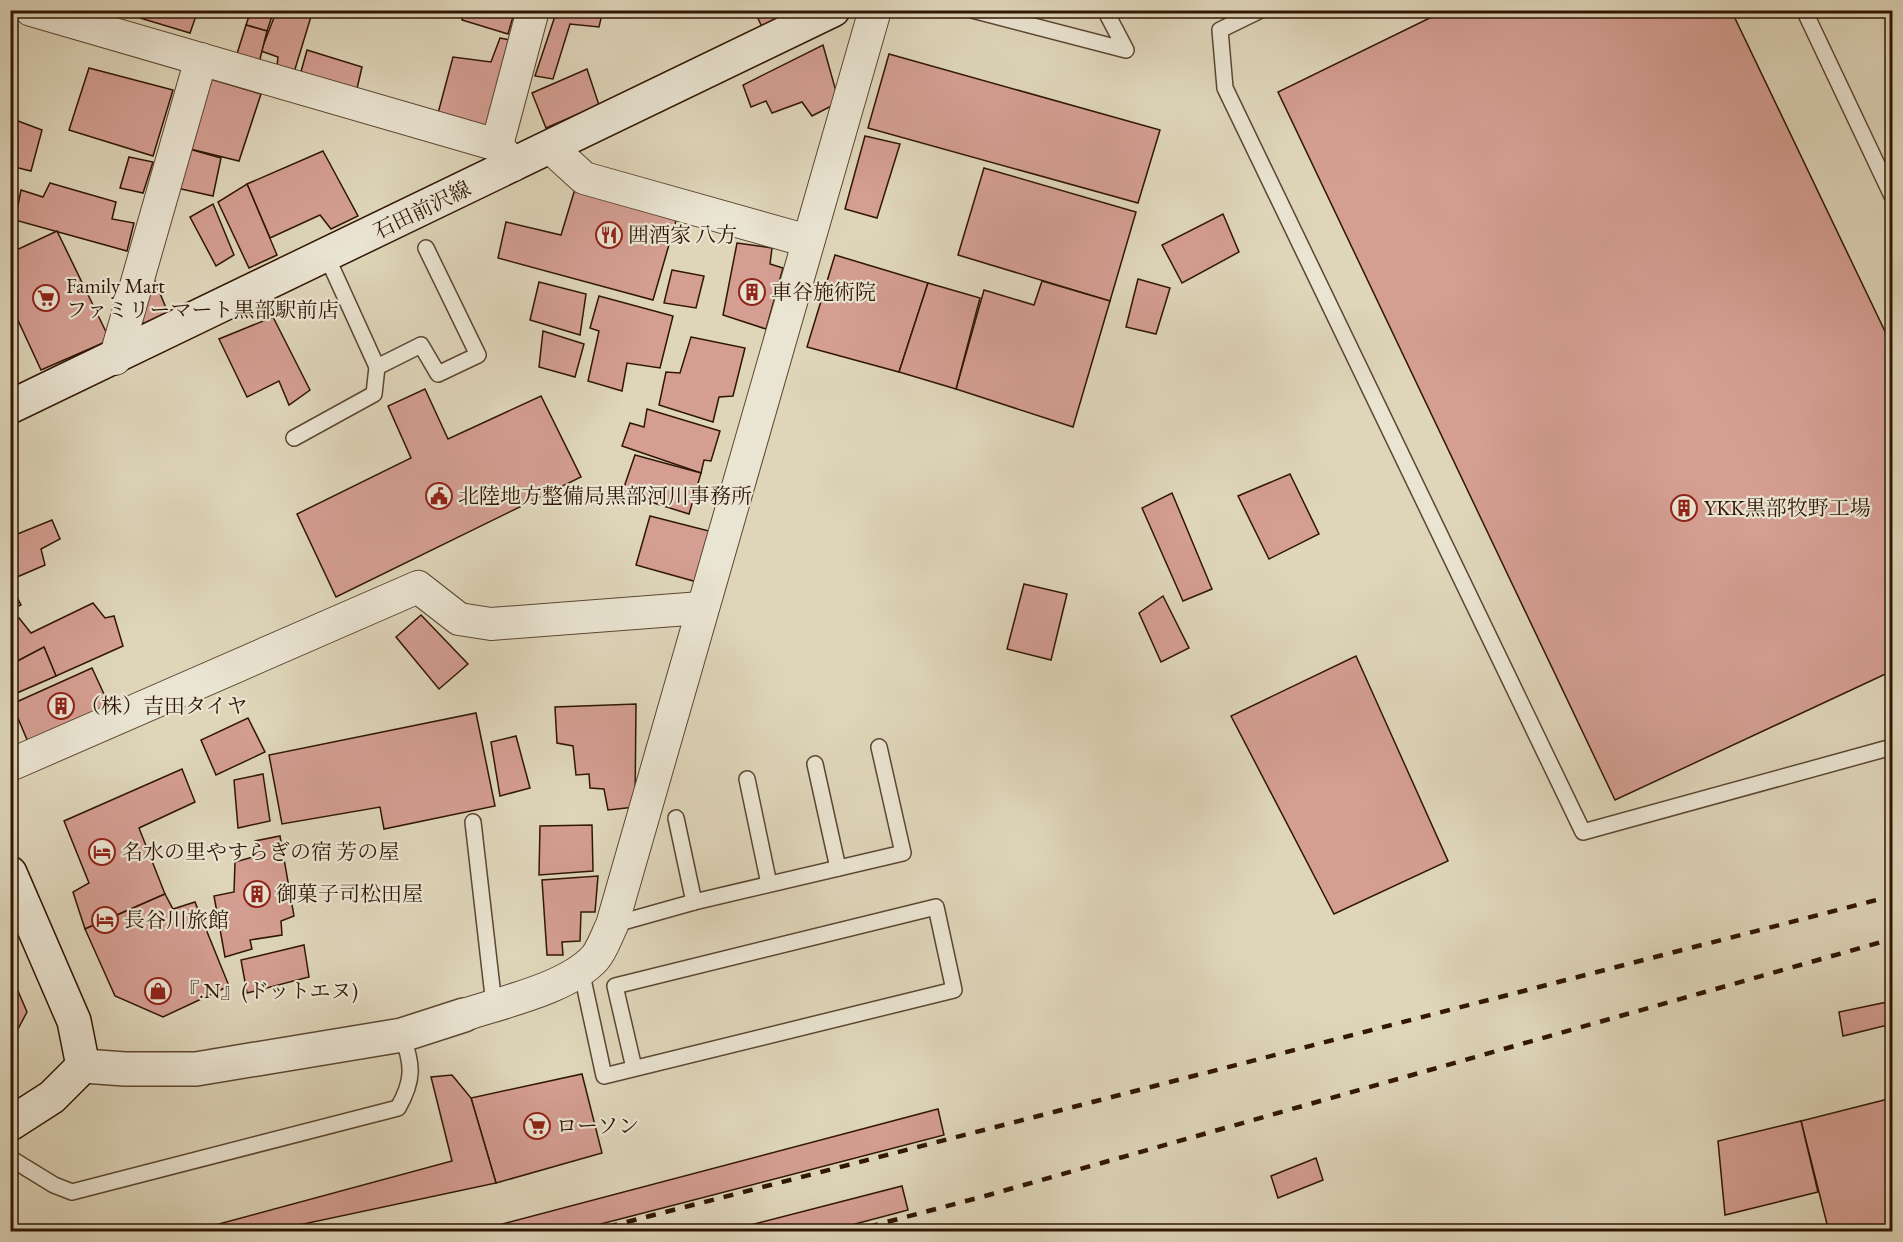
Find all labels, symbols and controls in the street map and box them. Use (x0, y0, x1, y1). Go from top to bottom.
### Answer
street label: 石田前沢線 (369, 174, 475, 245)
restaurant icon: 囲酒家 八方 (594, 220, 624, 250)
place label: 囲酒家 八方 (628, 221, 737, 248)
place label: Family Mart ファミリーマート黒部駅前店 (66, 272, 339, 323)
building icon: 車谷施術院 (737, 277, 767, 307)
place label: 車谷施術院 (771, 278, 876, 305)
supermarket icon: Family Mart ファミリーマート黒部駅前店 (31, 283, 61, 313)
public building icon: 北陸地方整備局黒部河川事務所 (424, 481, 454, 511)
place label: 北陸地方整備局黒部河川事務所 (458, 482, 752, 509)
building icon: YKK黒部牧野工場 (1669, 493, 1699, 523)
place label: YKK黒部牧野工場 (1704, 494, 1871, 521)
building icon: （株）吉田タイヤ (46, 691, 76, 721)
place label: （株）吉田タイヤ (80, 692, 248, 719)
hotel icon: 名水の里やすらぎの宿 芳の屋 (87, 837, 117, 867)
place label: 名水の里やすらぎの宿 芳の屋 (122, 838, 399, 865)
building icon: 御菓子司松田屋 (242, 879, 272, 909)
place label: 御菓子司松田屋 (276, 880, 423, 907)
hotel icon: 長谷川旅館 (90, 905, 120, 935)
place label: 長谷川旅館 (124, 906, 229, 933)
shop icon: 『.N』(ドットエヌ) (143, 976, 173, 1006)
place label: 『.N』(ドットエヌ) (178, 977, 358, 1004)
supermarket icon: ローソン (522, 1111, 552, 1141)
place label: ローソン (556, 1112, 639, 1139)

